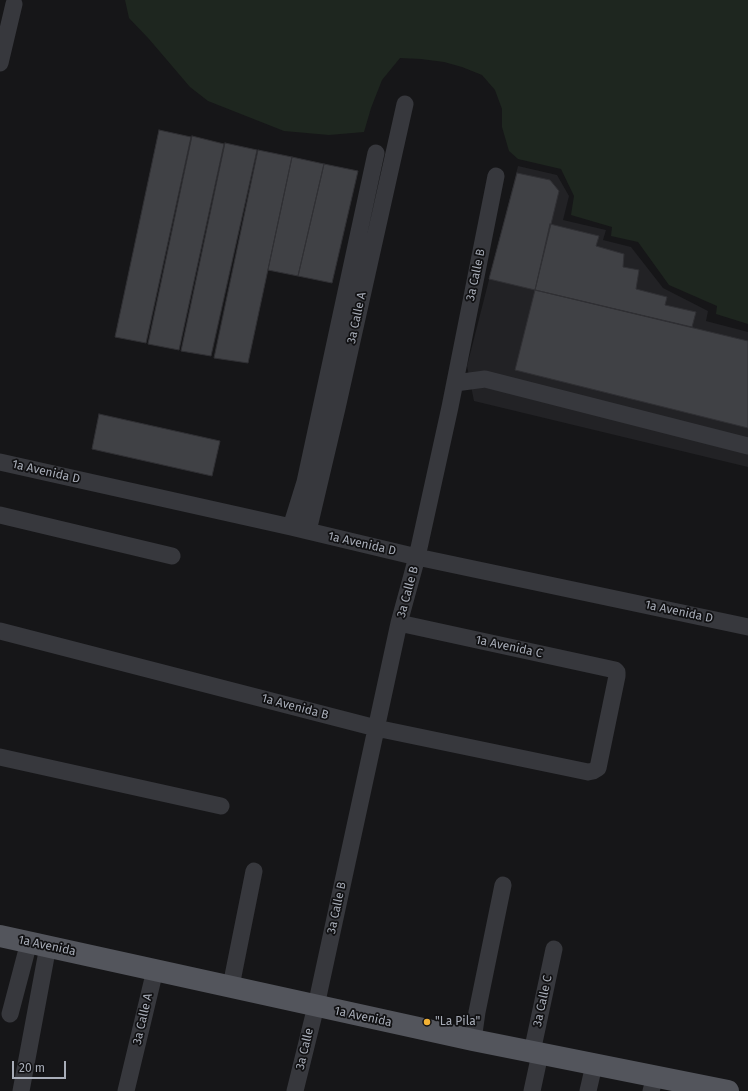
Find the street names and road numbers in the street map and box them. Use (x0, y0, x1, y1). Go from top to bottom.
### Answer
street label: 3a Calle B (463, 248, 489, 302)
street label: 3a Calle A (345, 291, 369, 345)
street label: 1a Avenida D (11, 457, 81, 487)
street label: 1a Avenida D (327, 529, 397, 559)
street label: 3a Calle B (394, 565, 422, 619)
street label: 1a Avenida D (644, 598, 714, 626)
street label: 1a Avenida C (474, 633, 544, 661)
street label: 1a Avenida B (260, 691, 330, 723)
street label: 3a Calle B (324, 881, 350, 935)
street label: 1a Avenida (17, 933, 77, 959)
street label: 3a Calle C (531, 974, 555, 1028)
street label: 3a Calle A (130, 992, 156, 1046)
street label: 1a Avenida (333, 1004, 393, 1030)
street label: 3a Calle (293, 1027, 317, 1071)

